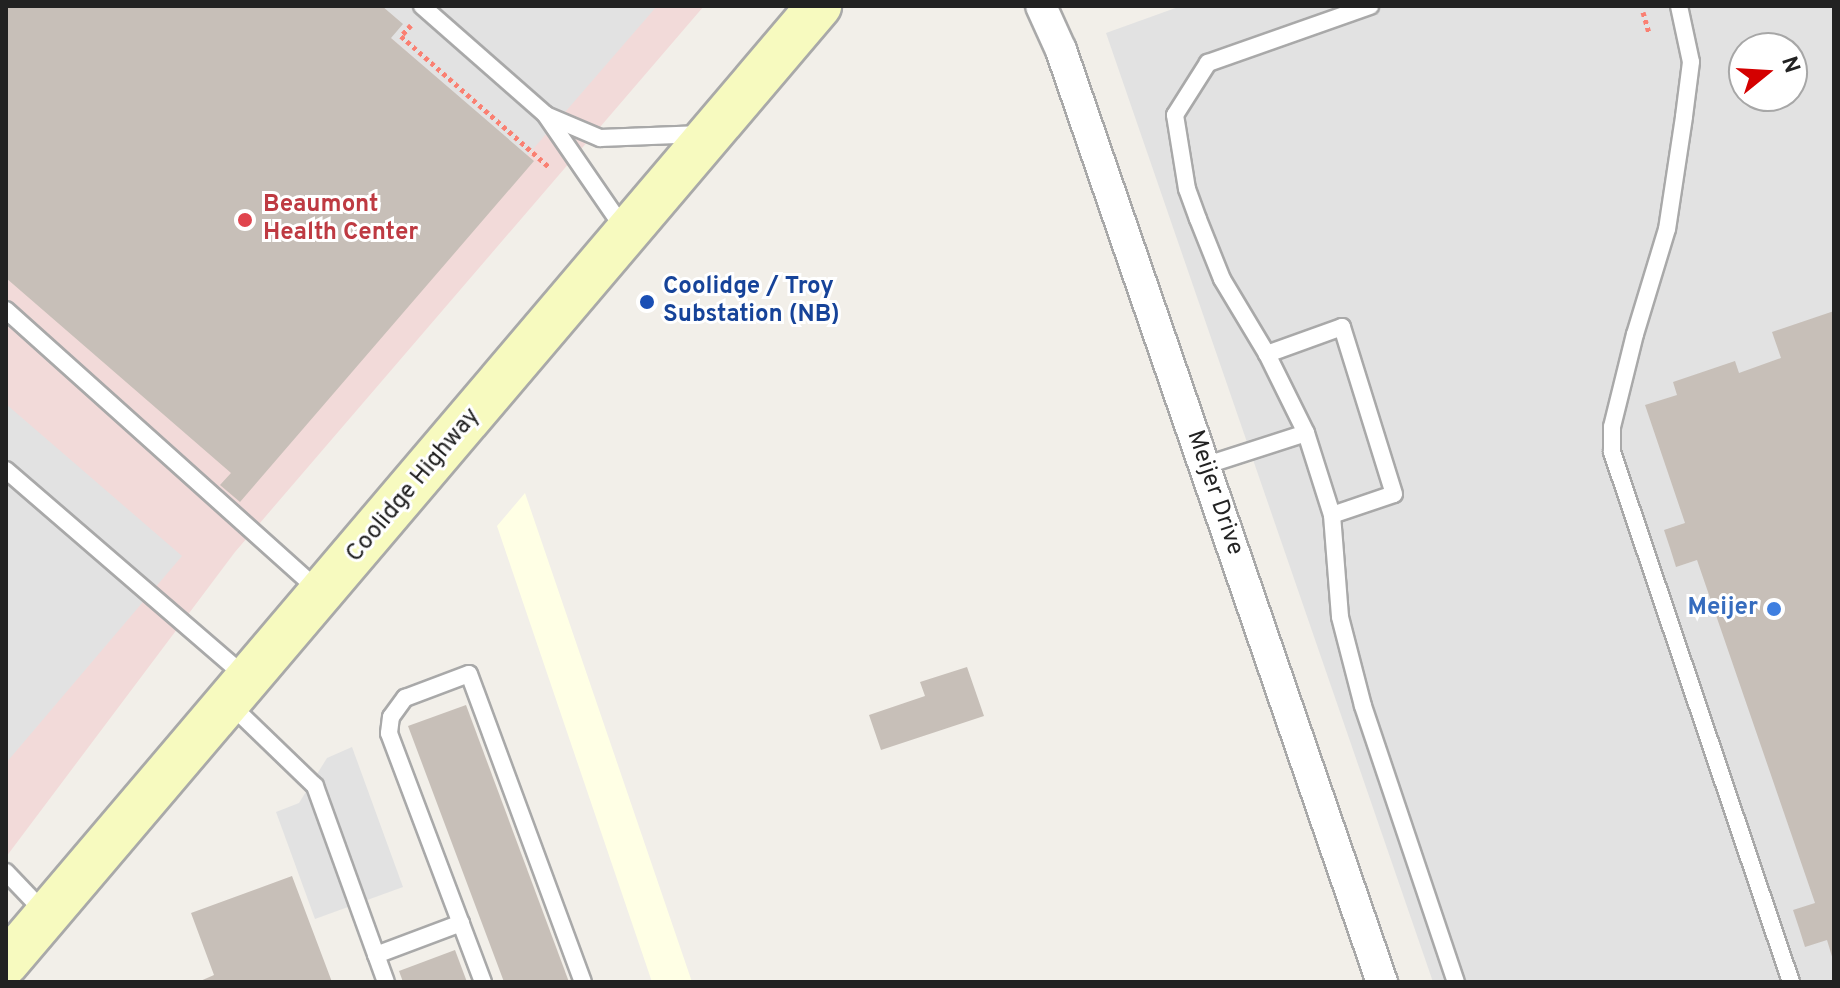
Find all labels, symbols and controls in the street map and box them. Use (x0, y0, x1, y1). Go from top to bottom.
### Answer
north arrow (1728, 32, 1808, 112)
text: N (1774, 53, 1805, 77)
place label: Beaumont Health Center (263, 192, 418, 248)
marker: Beaumont Health Center (234, 209, 256, 231)
place label: Coolidge / Troy Substation (NB) (663, 274, 840, 330)
marker: Coolidge / Troy Substation (NB) (638, 293, 656, 311)
street label: Coolidge Highway (341, 403, 487, 569)
street label: Meijer Drive (1179, 427, 1249, 559)
place label: Meijer (1687, 595, 1758, 623)
marker: Meijer (1765, 600, 1783, 618)

